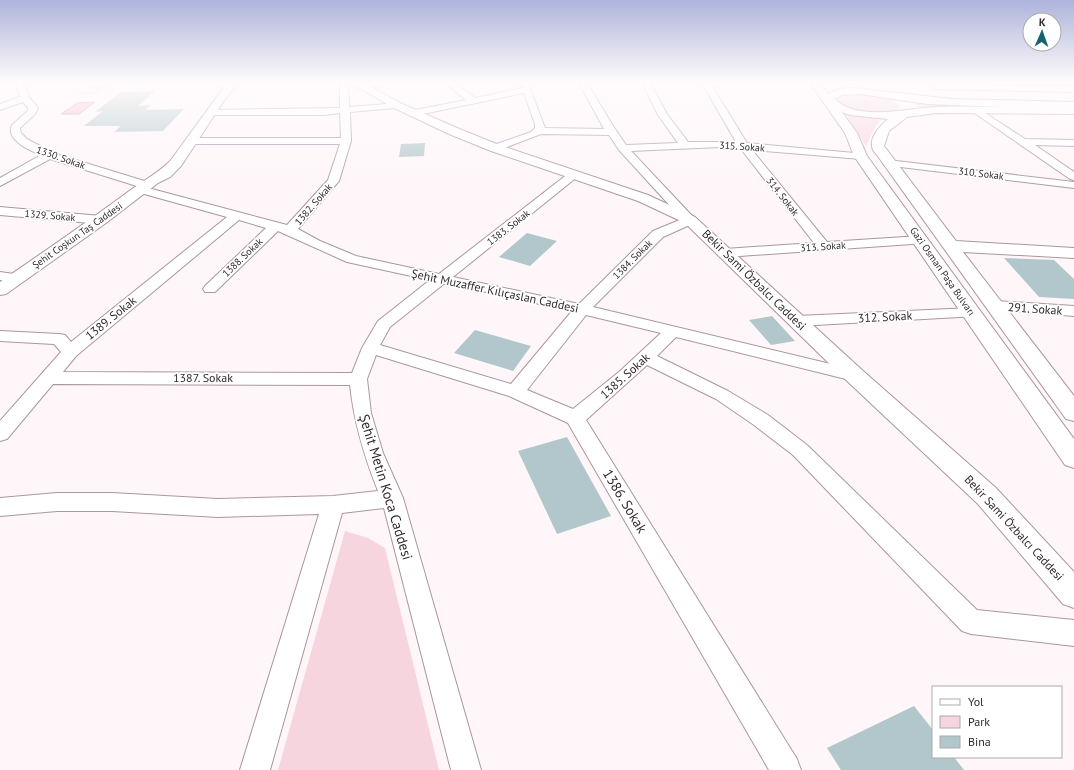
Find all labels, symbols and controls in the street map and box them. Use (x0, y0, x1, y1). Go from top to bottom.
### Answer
north arrow (1022, 12, 1062, 52)
text: K (1039, 15, 1046, 29)
street label: 315. Sokak (719, 138, 765, 155)
street label: 1330. Sokak (35, 143, 87, 172)
street label: 310. Sokak (958, 164, 1005, 183)
street label: 314. Sokak (763, 174, 802, 218)
street label: 1382. Sokak (292, 181, 335, 228)
street label: Şehit Coşkun Taş Caddesi (30, 199, 125, 271)
street label: 1383. Sokak (484, 206, 533, 248)
street label: 1329. Sokak (24, 207, 76, 224)
street label: Gazi Osman Paşa Bulvarı (907, 224, 978, 318)
street label: Bekir Sami Özbalcı Caddesi (699, 226, 809, 333)
street label: 1388. Sokak (219, 235, 265, 280)
street label: 1384. Sokak (610, 237, 655, 282)
street label: 313. Sokak (800, 238, 846, 255)
street label: Şehit Muzaffer Kılıçaslan Caddesi (410, 265, 580, 316)
street label: 1389. Sokak (82, 292, 139, 343)
street label: 291. Sokak (1007, 299, 1063, 318)
street label: 312. Sokak (857, 308, 913, 325)
street label: 1385. Sokak (597, 349, 653, 402)
street label: 1387. Sokak (173, 370, 233, 385)
street label: Şehit Metin Koca Caddesi (355, 412, 417, 562)
street label: 1386. Sokak (599, 466, 651, 537)
street label: Bekir Sami Özbalcı Caddesi (962, 472, 1067, 584)
legend (932, 686, 1062, 758)
text: Yol (968, 694, 984, 709)
text: Park (968, 714, 990, 729)
text: Bina (968, 734, 991, 749)

